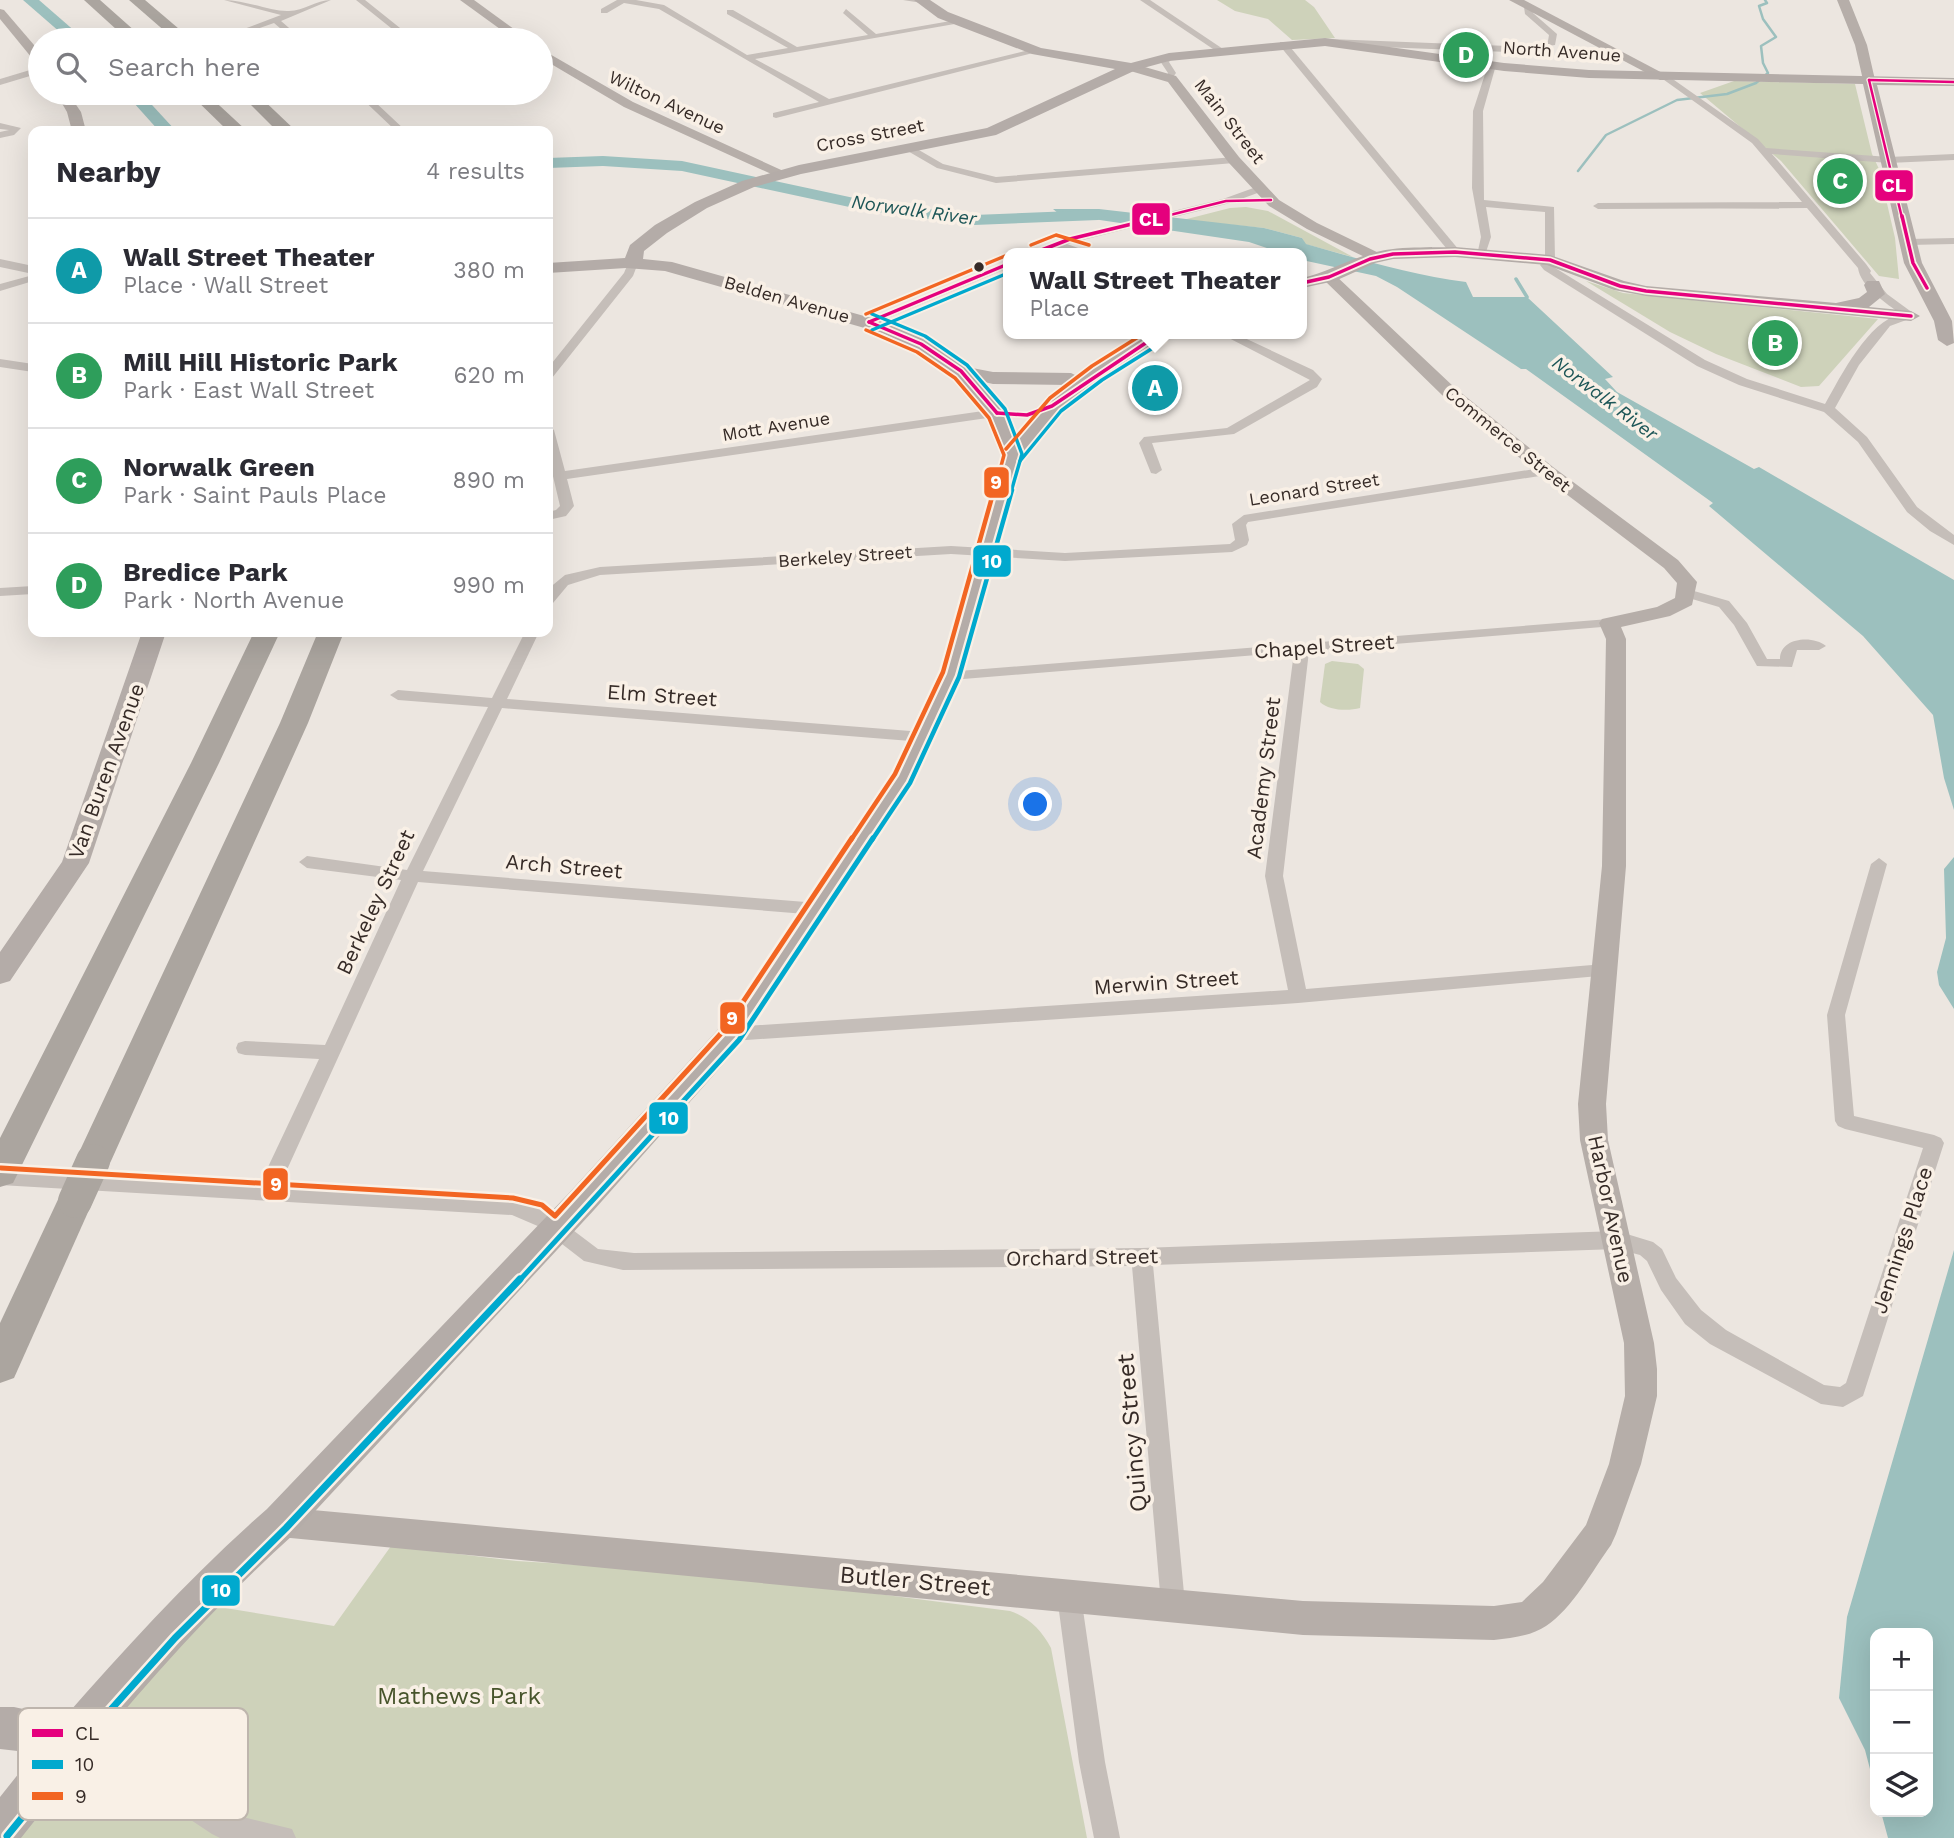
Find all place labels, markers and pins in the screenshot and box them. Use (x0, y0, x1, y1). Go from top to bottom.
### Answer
pin: D (1443, 29, 1489, 81)
pin: C (1817, 155, 1863, 207)
unlabelled marker (972, 260, 986, 274)
pin: B (1752, 317, 1798, 369)
pin: A (1132, 362, 1178, 414)

